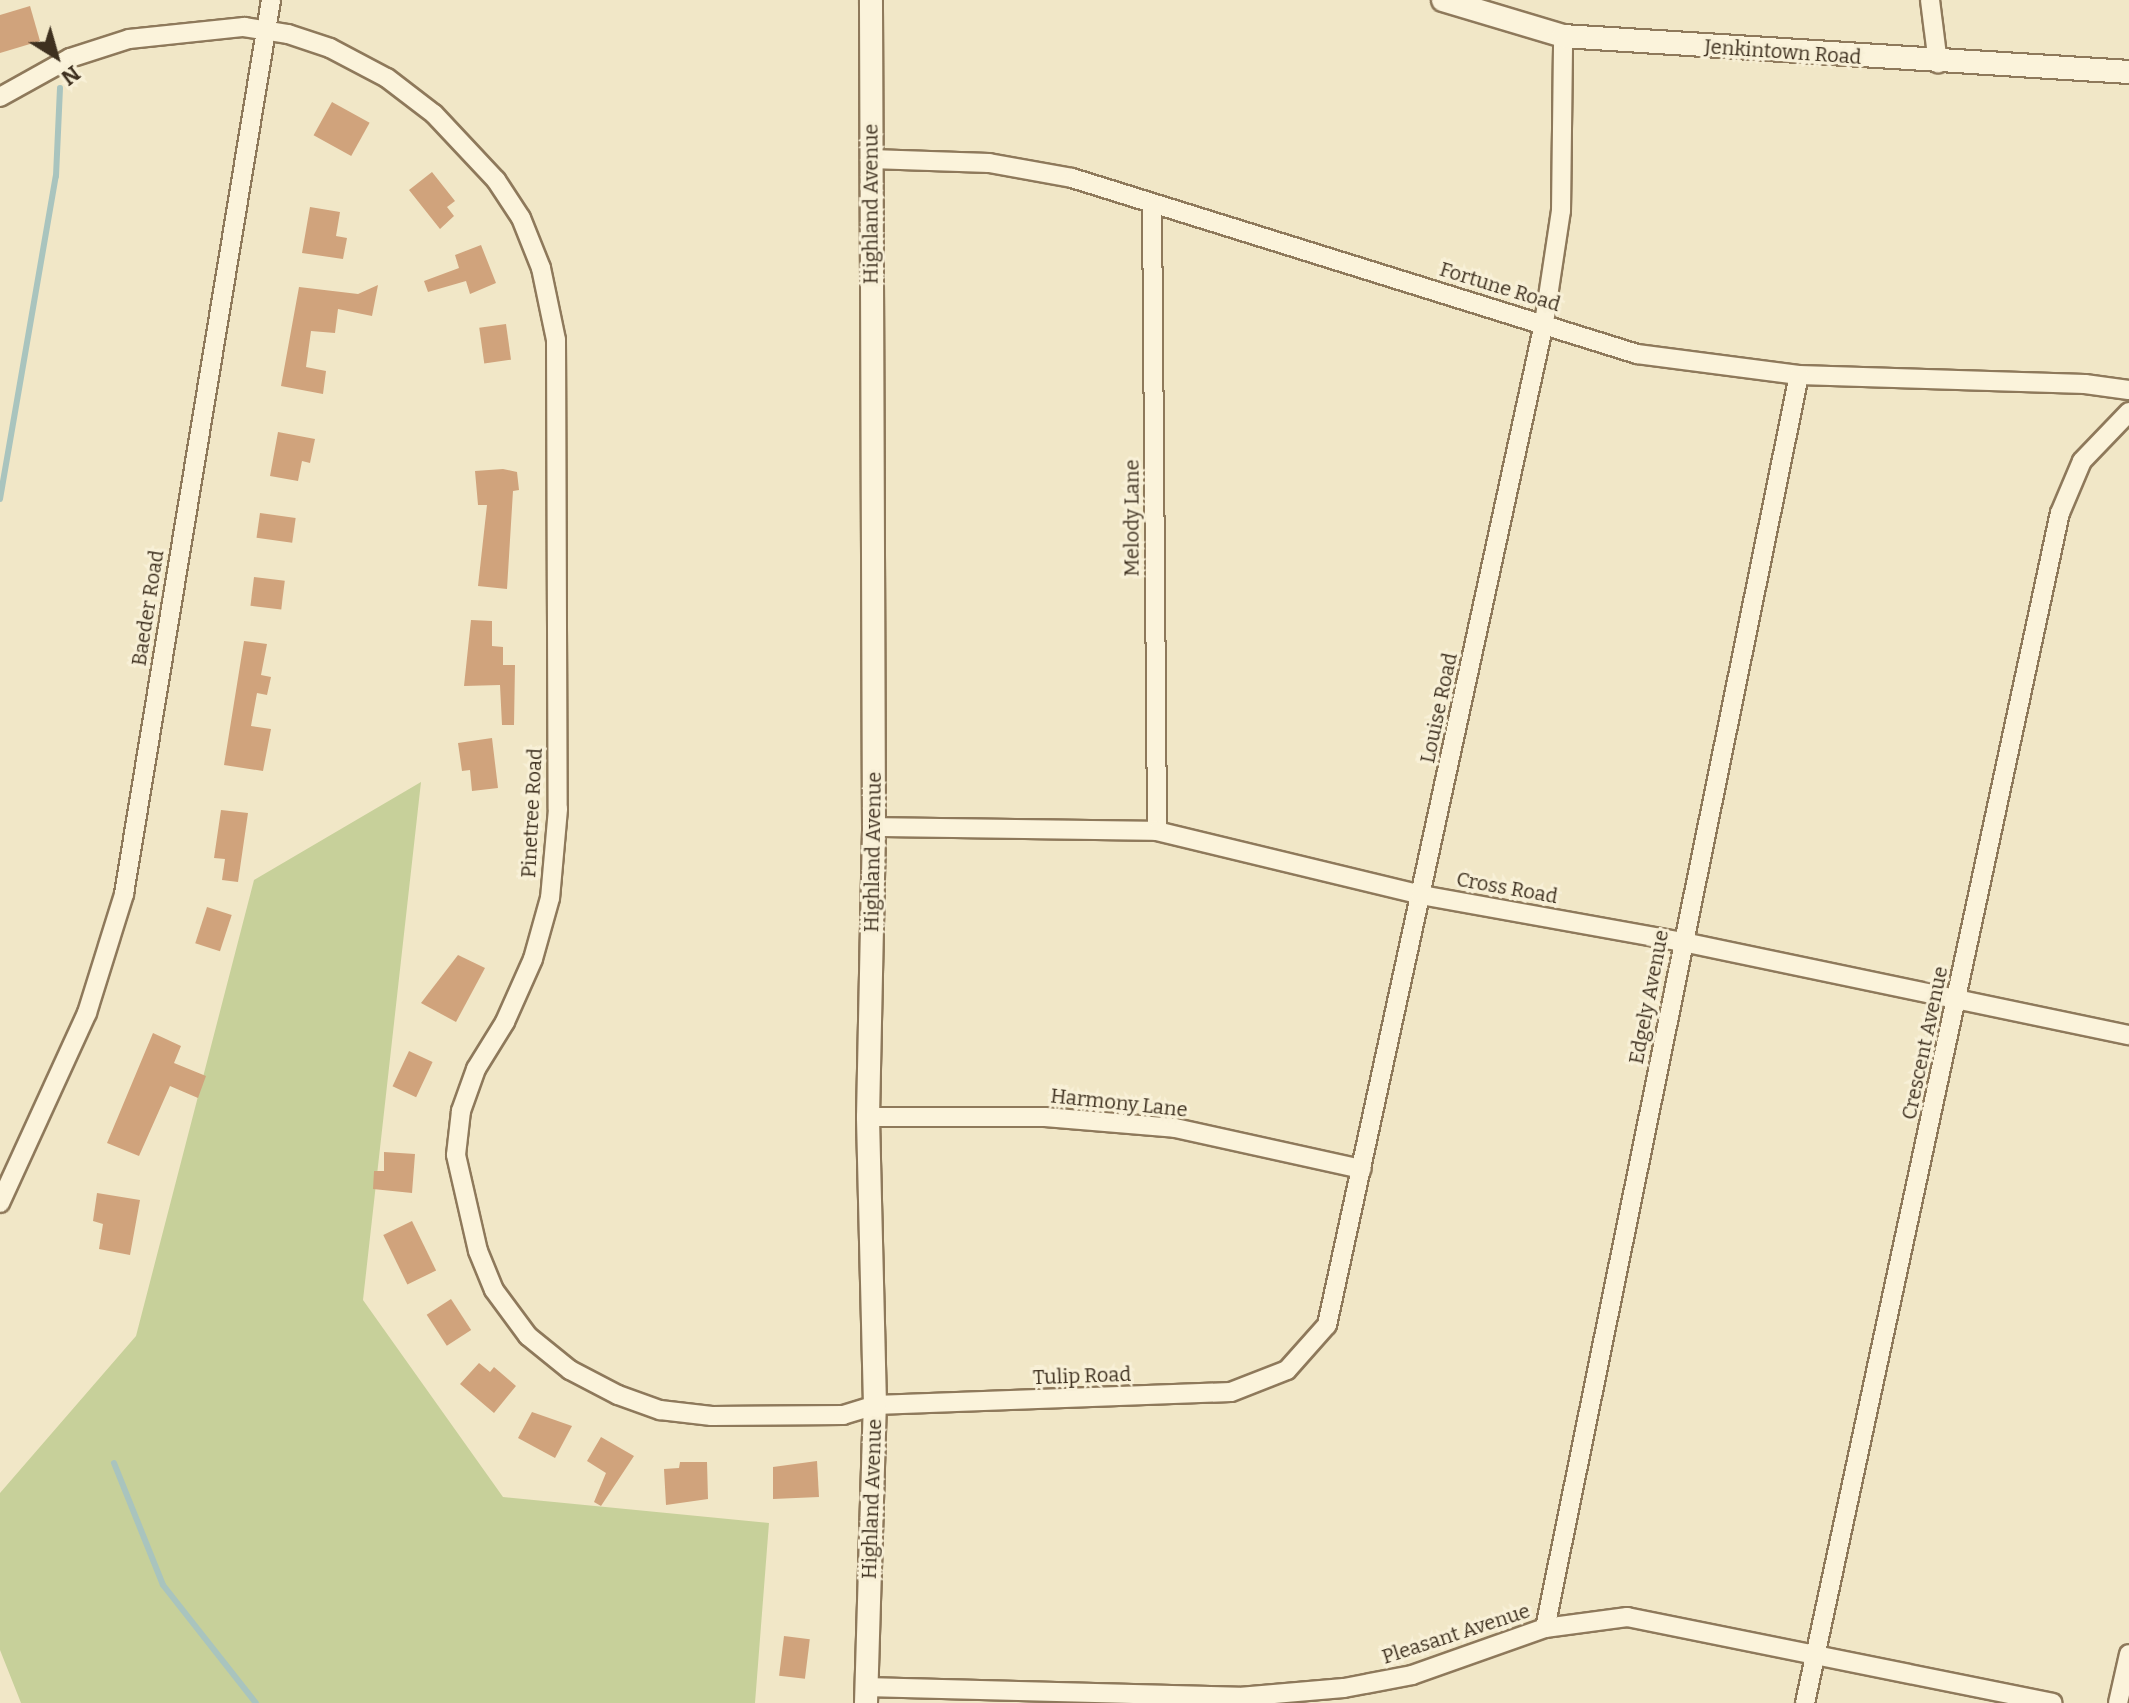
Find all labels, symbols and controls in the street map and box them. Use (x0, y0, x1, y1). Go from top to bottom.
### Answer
north arrow (16, 16, 96, 96)
street label: Jenkintown Road (1704, 35, 1862, 69)
text: N (56, 60, 86, 91)
street label: Highland Avenue (859, 124, 883, 284)
street label: Fortune Road (1437, 257, 1563, 317)
street label: Melody Lane (1120, 459, 1144, 577)
street label: Baeder Road (127, 548, 169, 668)
street label: Louise Road (1416, 651, 1462, 765)
street label: Pinetree Road (517, 748, 547, 878)
street label: Highland Avenue (860, 772, 886, 932)
street label: Cross Road (1455, 867, 1559, 909)
street label: Edgely Avenue (1624, 928, 1674, 1066)
street label: Crescent Avenue (1897, 964, 1953, 1122)
street label: Harmony Lane (1049, 1084, 1189, 1122)
street label: Tulip Road (1032, 1362, 1132, 1390)
street label: Highland Avenue (857, 1418, 887, 1580)
street label: Pleasant Avenue (1379, 1599, 1533, 1669)

